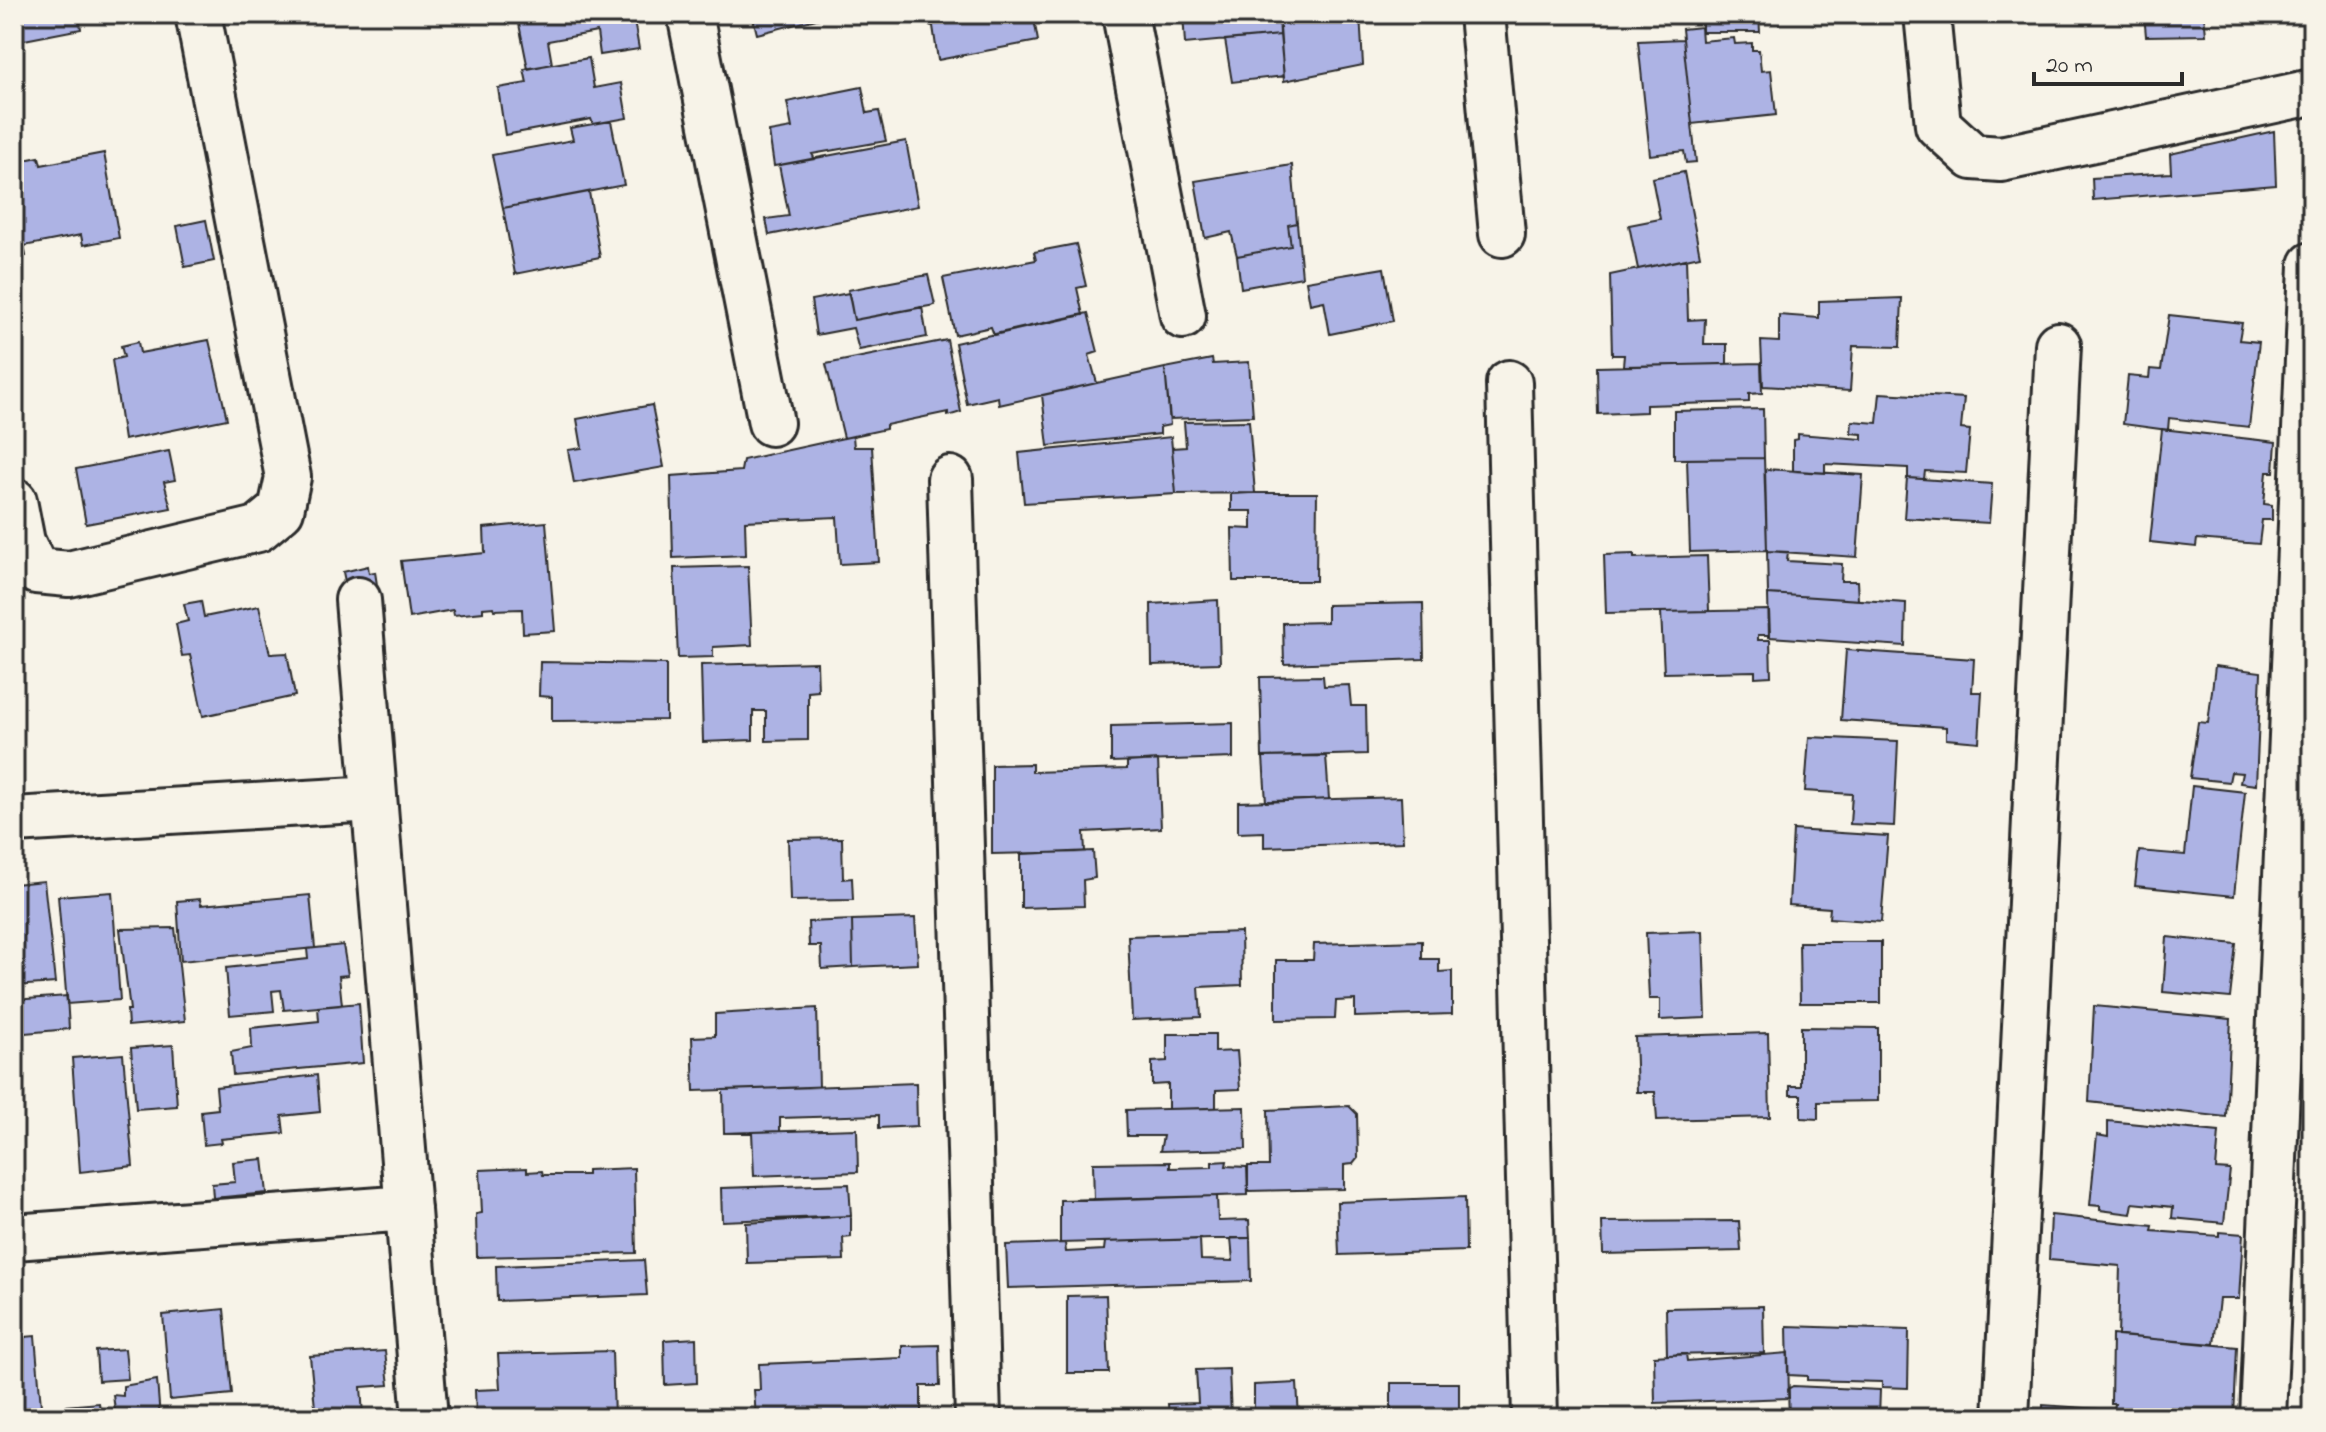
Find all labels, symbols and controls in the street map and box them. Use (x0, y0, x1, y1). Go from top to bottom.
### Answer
scale bar (2034, 36, 2182, 86)
text: 20 m (2046, 49, 2093, 84)

